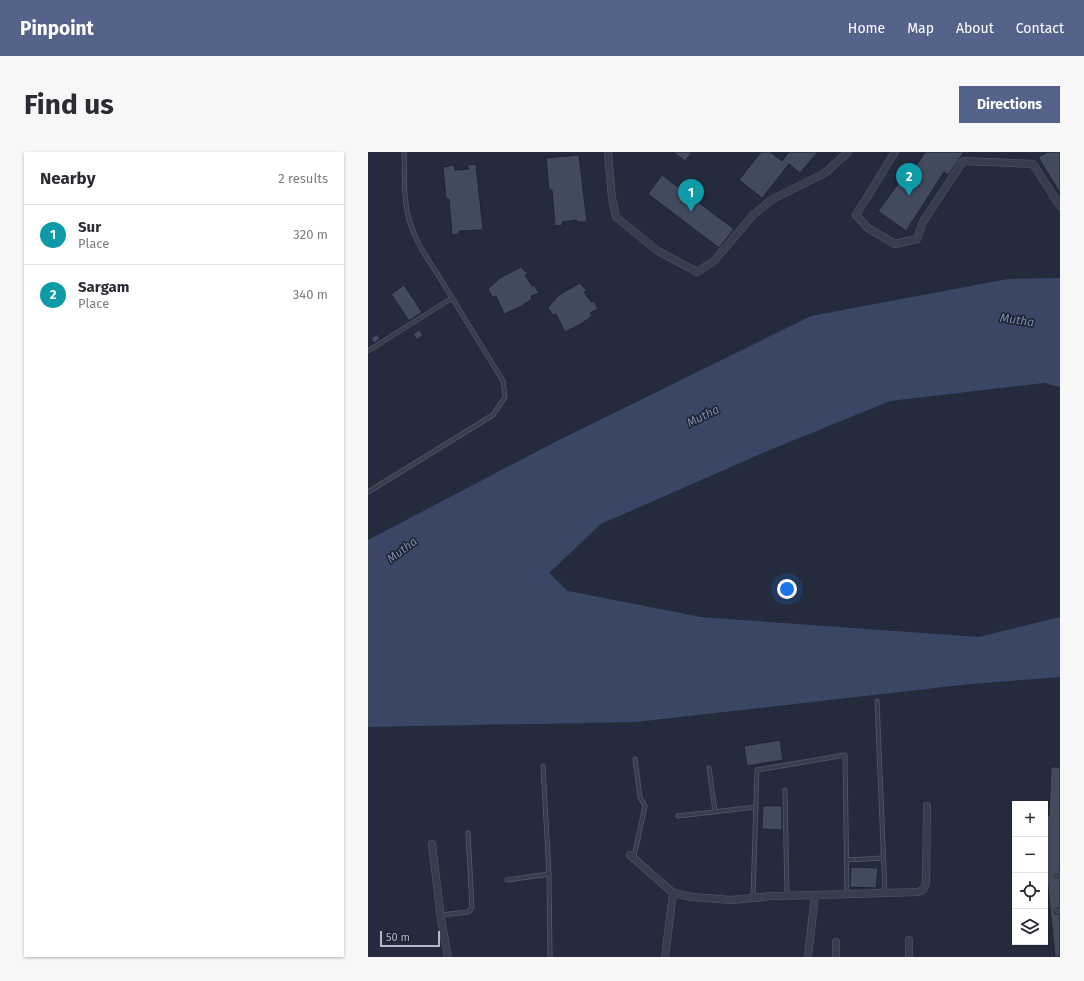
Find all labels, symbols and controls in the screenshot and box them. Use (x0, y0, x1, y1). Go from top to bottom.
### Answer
text: Pinpoint (20, 17, 94, 40)
text: Home (848, 20, 885, 37)
text: Map (907, 20, 934, 37)
text: About (956, 20, 994, 37)
text: Contact (1016, 20, 1064, 37)
button: Directions (959, 86, 1060, 123)
text: Find us (24, 88, 114, 121)
pin: 2 (896, 163, 922, 196)
text: Nearby (40, 168, 95, 189)
text: 2 results (278, 171, 328, 186)
pin: 1 (678, 179, 704, 212)
text: Sur (78, 218, 101, 236)
text: 1 (50, 227, 56, 242)
text: 320 m (293, 227, 328, 242)
text: Place (78, 236, 109, 251)
text: Sargam (78, 278, 129, 296)
text: 2 (50, 287, 56, 302)
text: 340 m (293, 287, 328, 302)
text: Place (78, 296, 109, 311)
water label: Mutha (999, 311, 1035, 329)
water label: Mutha (685, 402, 722, 430)
water label: Mutha (384, 534, 420, 566)
your location (777, 579, 797, 599)
map controls (1012, 801, 1048, 945)
button: + (1012, 801, 1048, 837)
button: − (1012, 837, 1048, 873)
button: locate (1012, 873, 1048, 909)
button: layers (1012, 909, 1048, 945)
scale bar (380, 929, 440, 948)
text: 50 m (386, 931, 410, 944)

